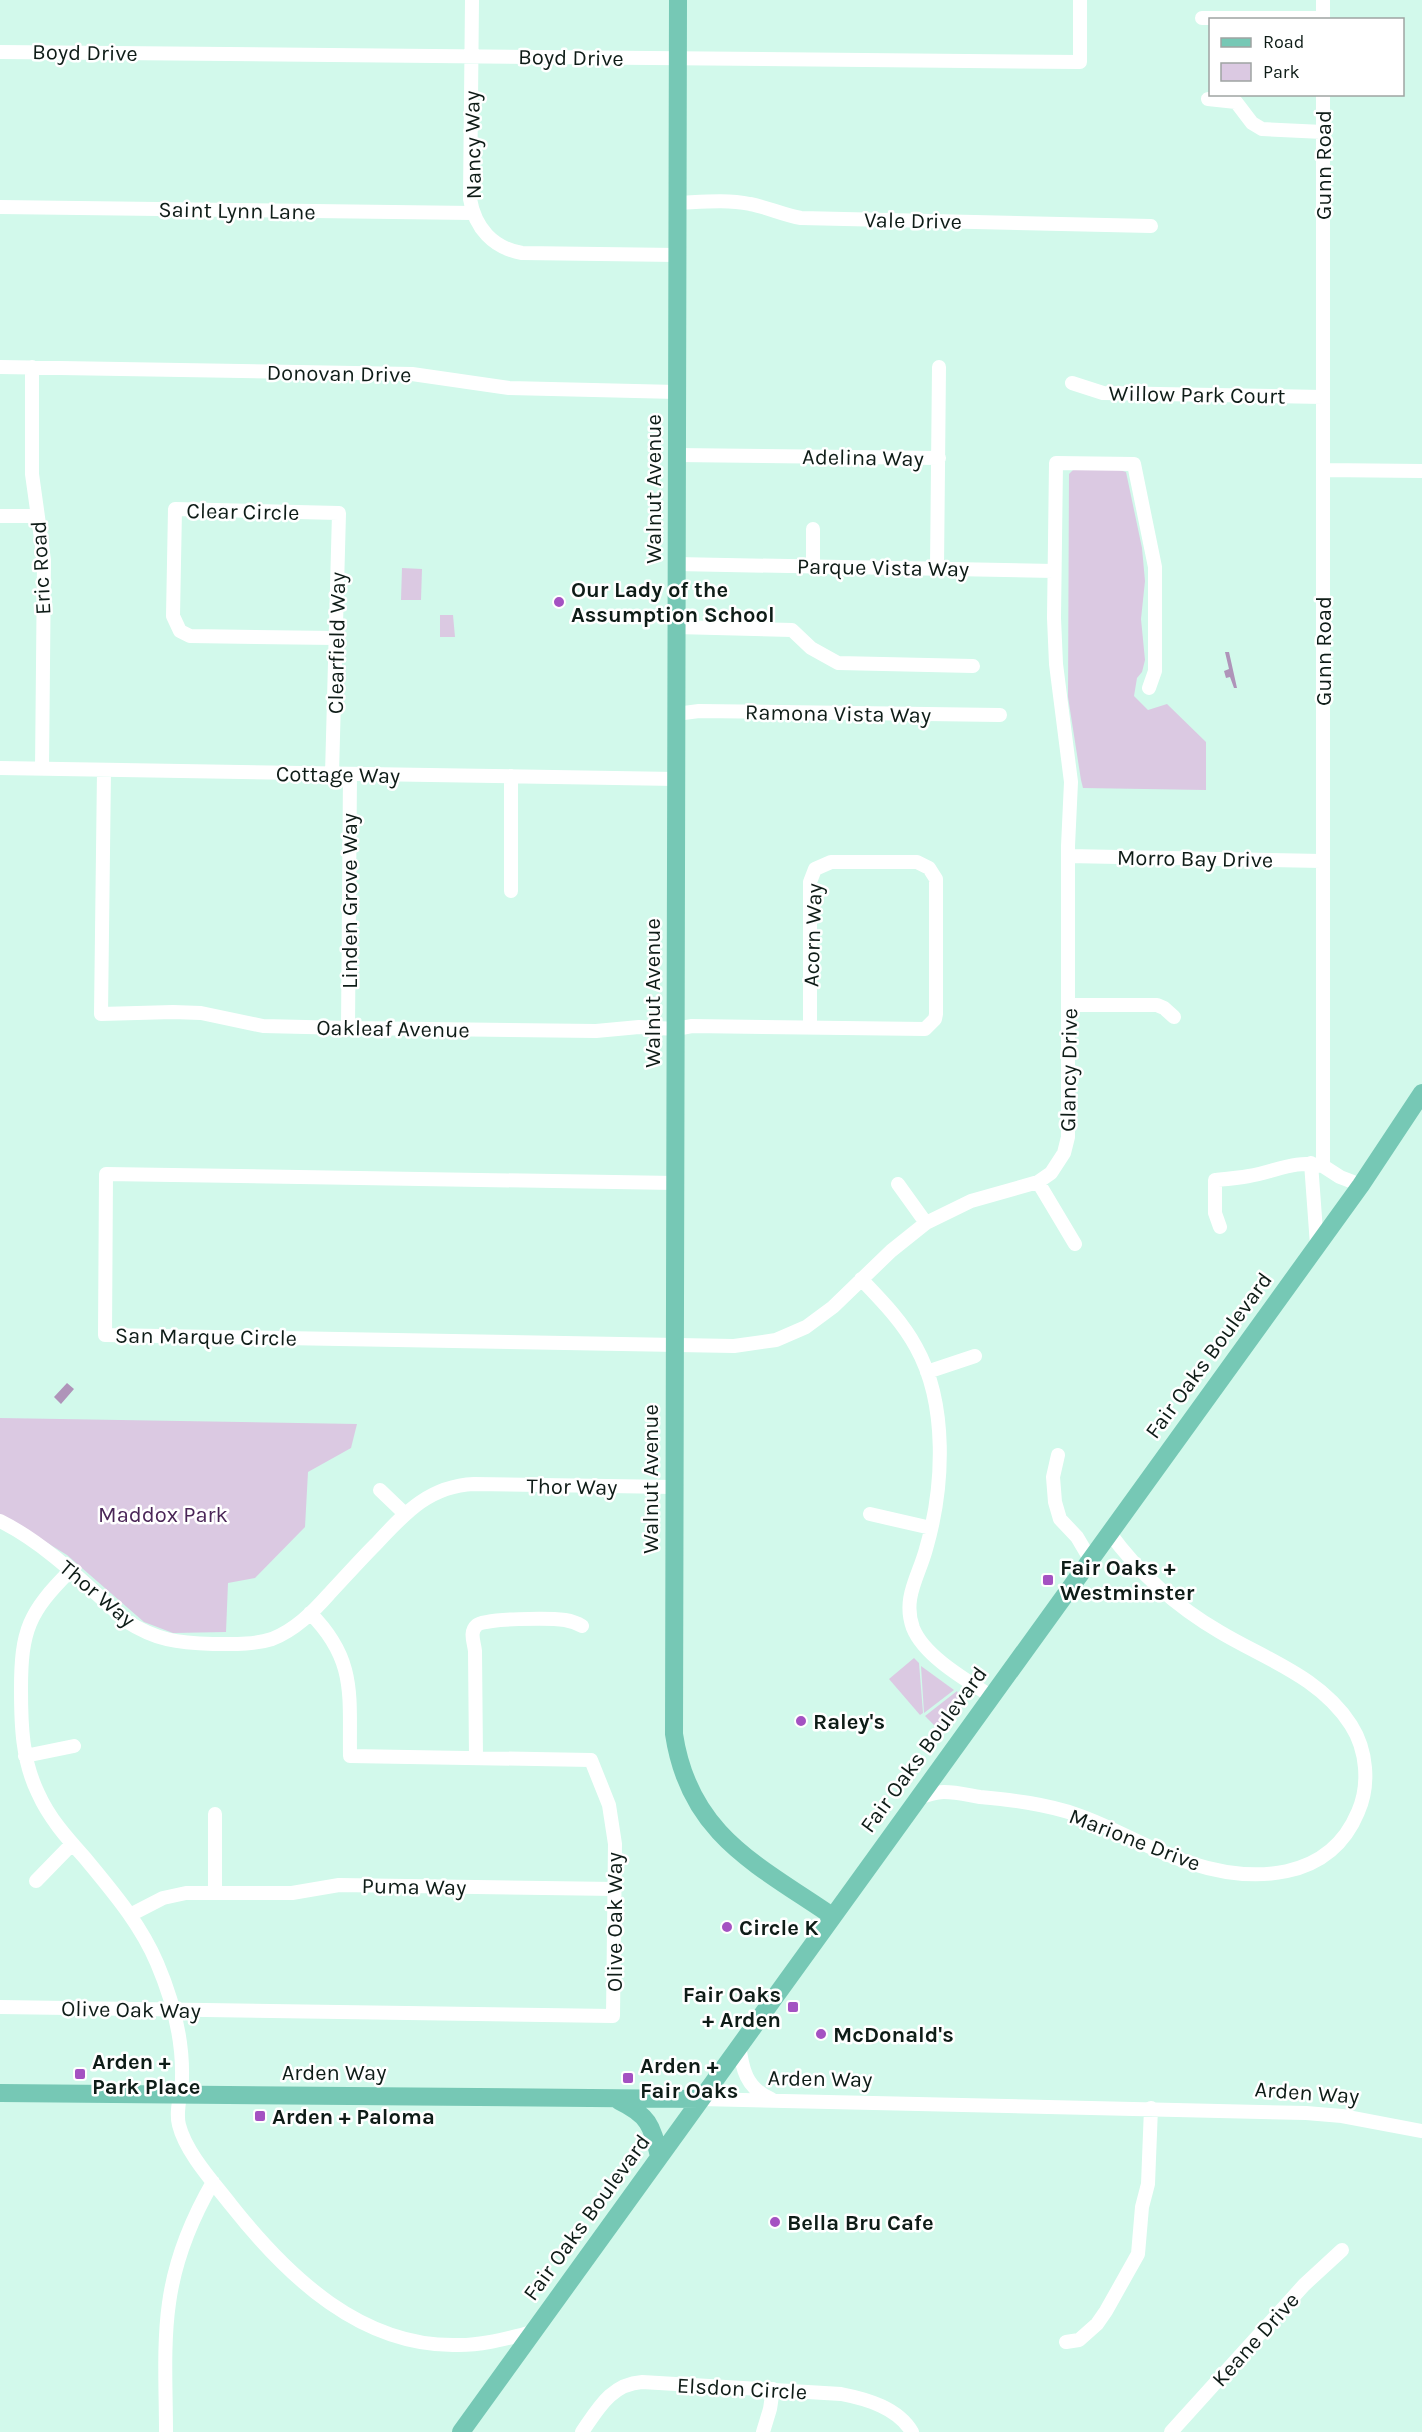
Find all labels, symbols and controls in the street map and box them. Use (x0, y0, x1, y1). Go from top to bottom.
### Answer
legend (1209, 18, 1404, 96)
text: Road (1263, 31, 1304, 53)
street label: Boyd Drive (32, 39, 138, 67)
street label: Boyd Drive (518, 44, 624, 72)
text: Park (1263, 61, 1300, 83)
street label: Nancy Way (459, 90, 487, 199)
street label: Gunn Road (1311, 110, 1337, 220)
street label: Saint Lynn Lane (158, 197, 316, 225)
street label: Vale Drive (864, 207, 962, 235)
street label: Donovan Drive (266, 360, 412, 388)
street label: Willow Park Court (1108, 380, 1286, 410)
street label: Walnut Avenue (641, 414, 667, 564)
street label: Adelina Way (802, 444, 924, 472)
street label: Clear Circle (186, 498, 300, 526)
street label: Eric Road (26, 520, 56, 616)
street label: Parque Vista Way (797, 553, 969, 583)
street label: Clearfield Way (323, 572, 351, 714)
place label: Our Lady of the Assumption School (571, 577, 775, 628)
marker: Our Lady of the Assumption School (552, 595, 566, 609)
street label: Gunn Road (1311, 596, 1337, 706)
street label: Ramona Vista Way (745, 699, 931, 729)
street label: Cottage Way (276, 761, 400, 789)
street label: Linden Grove Way (337, 813, 363, 989)
street label: Morro Bay Drive (1117, 845, 1273, 873)
street label: Acorn Way (798, 883, 828, 987)
street label: Walnut Avenue (640, 918, 666, 1068)
street label: Glancy Drive (1055, 1008, 1083, 1132)
street label: Oakleaf Avenue (316, 1015, 470, 1043)
street label: Fair Oaks Boulevard (1140, 1267, 1278, 1444)
street label: San Marque Circle (115, 1322, 297, 1352)
street label: Walnut Avenue (638, 1404, 664, 1554)
street label: Thor Way (526, 1473, 618, 1501)
park label: Maddox Park (98, 1502, 228, 1528)
street label: Thor Way (54, 1555, 140, 1633)
place label: Fair Oaks + Westminster (1060, 1555, 1195, 1606)
marker: Fair Oaks + Westminster (1041, 1573, 1055, 1587)
street label: Fair Oaks Boulevard (855, 1661, 993, 1838)
place label: Raley's (813, 1709, 885, 1735)
marker: Raley's (794, 1714, 808, 1728)
street label: Marione Drive (1065, 1803, 1204, 1877)
street label: Olive Oak Way (602, 1852, 628, 1992)
street label: Puma Way (361, 1873, 467, 1901)
place label: Circle K (739, 1915, 819, 1941)
marker: Circle K (720, 1920, 734, 1934)
place label: Fair Oaks + Arden (683, 1982, 781, 2033)
street label: Olive Oak Way (61, 1996, 201, 2024)
marker: Fair Oaks + Arden (786, 2000, 800, 2014)
place label: McDonald's (833, 2022, 954, 2048)
marker: McDonald's (814, 2027, 828, 2041)
place label: Arden + Park Place (92, 2049, 201, 2100)
place label: Arden + Fair Oaks (640, 2053, 738, 2104)
street label: Arden Way (282, 2060, 386, 2086)
street label: Arden Way (767, 2065, 873, 2093)
marker: Arden + Park Place (73, 2067, 87, 2081)
marker: Arden + Fair Oaks (621, 2071, 635, 2085)
street label: Arden Way (1254, 2076, 1360, 2110)
place label: Arden + Paloma (272, 2104, 435, 2130)
marker: Arden + Paloma (253, 2109, 267, 2123)
street label: Fair Oaks Boulevard (518, 2129, 656, 2306)
place label: Bella Bru Cafe (787, 2210, 934, 2236)
marker: Bella Bru Cafe (768, 2215, 782, 2229)
street label: Keane Drive (1207, 2287, 1305, 2392)
street label: Elsdon Circle (676, 2373, 808, 2405)

